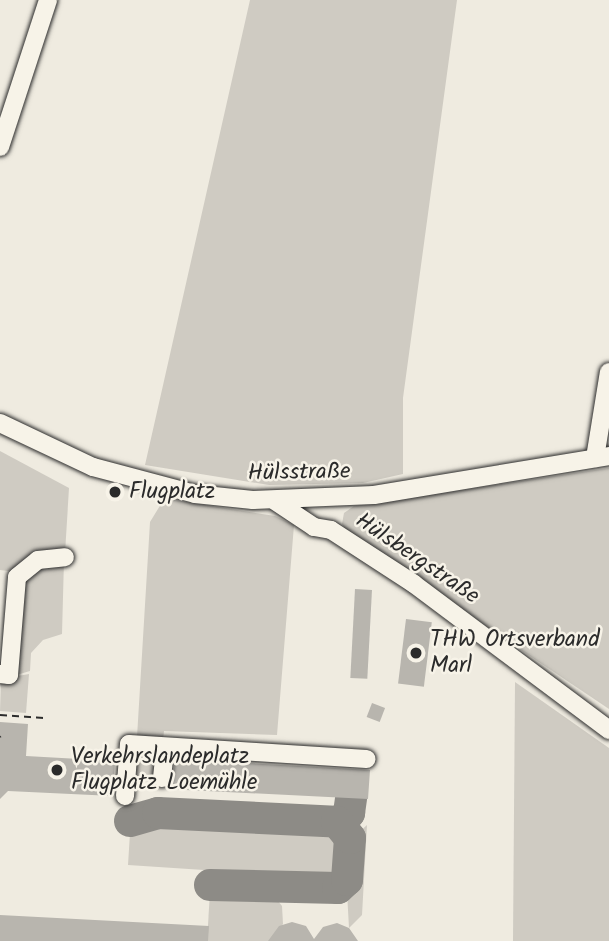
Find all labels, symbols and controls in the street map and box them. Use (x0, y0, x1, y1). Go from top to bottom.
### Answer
street label: Hülsstraße (247, 458, 351, 488)
place label: Flugplatz (129, 478, 215, 506)
marker: Flugplatz (107, 484, 123, 500)
street label: Hülsbergstraße (350, 507, 484, 611)
place label: THW Ortsverband Marl (430, 626, 600, 680)
marker: THW Ortsverband Marl (408, 645, 424, 661)
place label: Verkehrslandeplatz Flugplatz Loemühle (71, 743, 257, 797)
marker: Verkehrslandeplatz Flugplatz Loemühle (49, 762, 65, 778)

